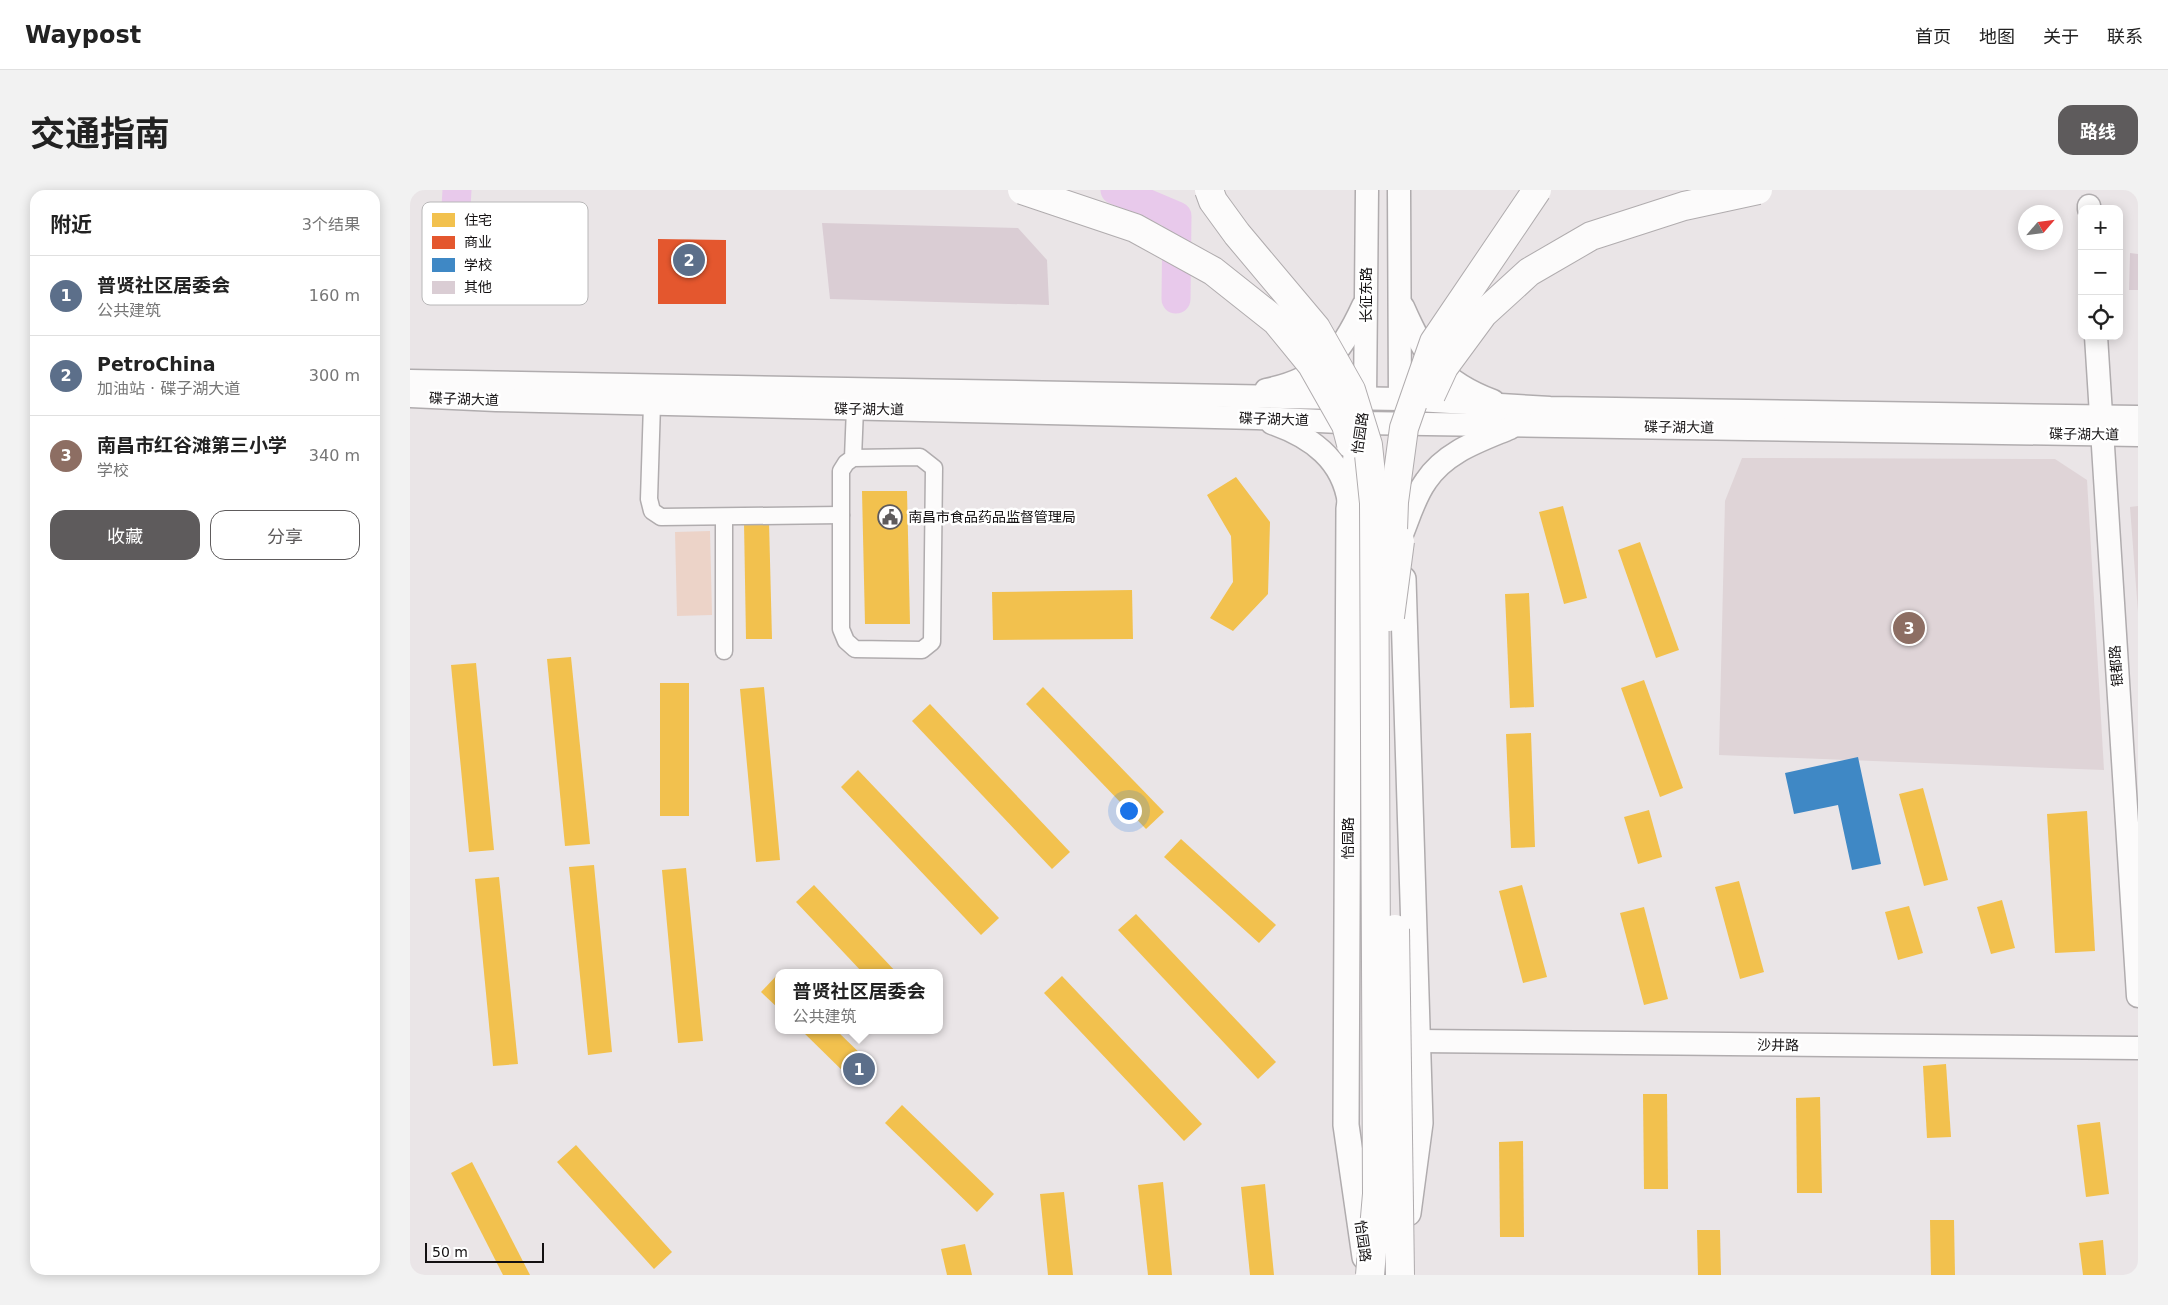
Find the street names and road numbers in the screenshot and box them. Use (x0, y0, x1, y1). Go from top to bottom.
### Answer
street label: 长征东路 (1358, 267, 1374, 323)
street label: 碟子湖大道 (429, 390, 499, 408)
street label: 碟子湖大道 (834, 400, 904, 418)
street label: 碟子湖大道 (1239, 410, 1309, 428)
street label: 怡园路 (1349, 411, 1371, 455)
street label: 碟子湖大道 (1644, 418, 1714, 436)
street label: 碟子湖大道 (2049, 425, 2119, 443)
street label: 银都路 (2107, 644, 2125, 688)
street label: 怡园路 (1340, 817, 1356, 859)
street label: 沙井路 (1757, 1037, 1799, 1053)
street label: 怡园路 (1352, 1219, 1374, 1263)

